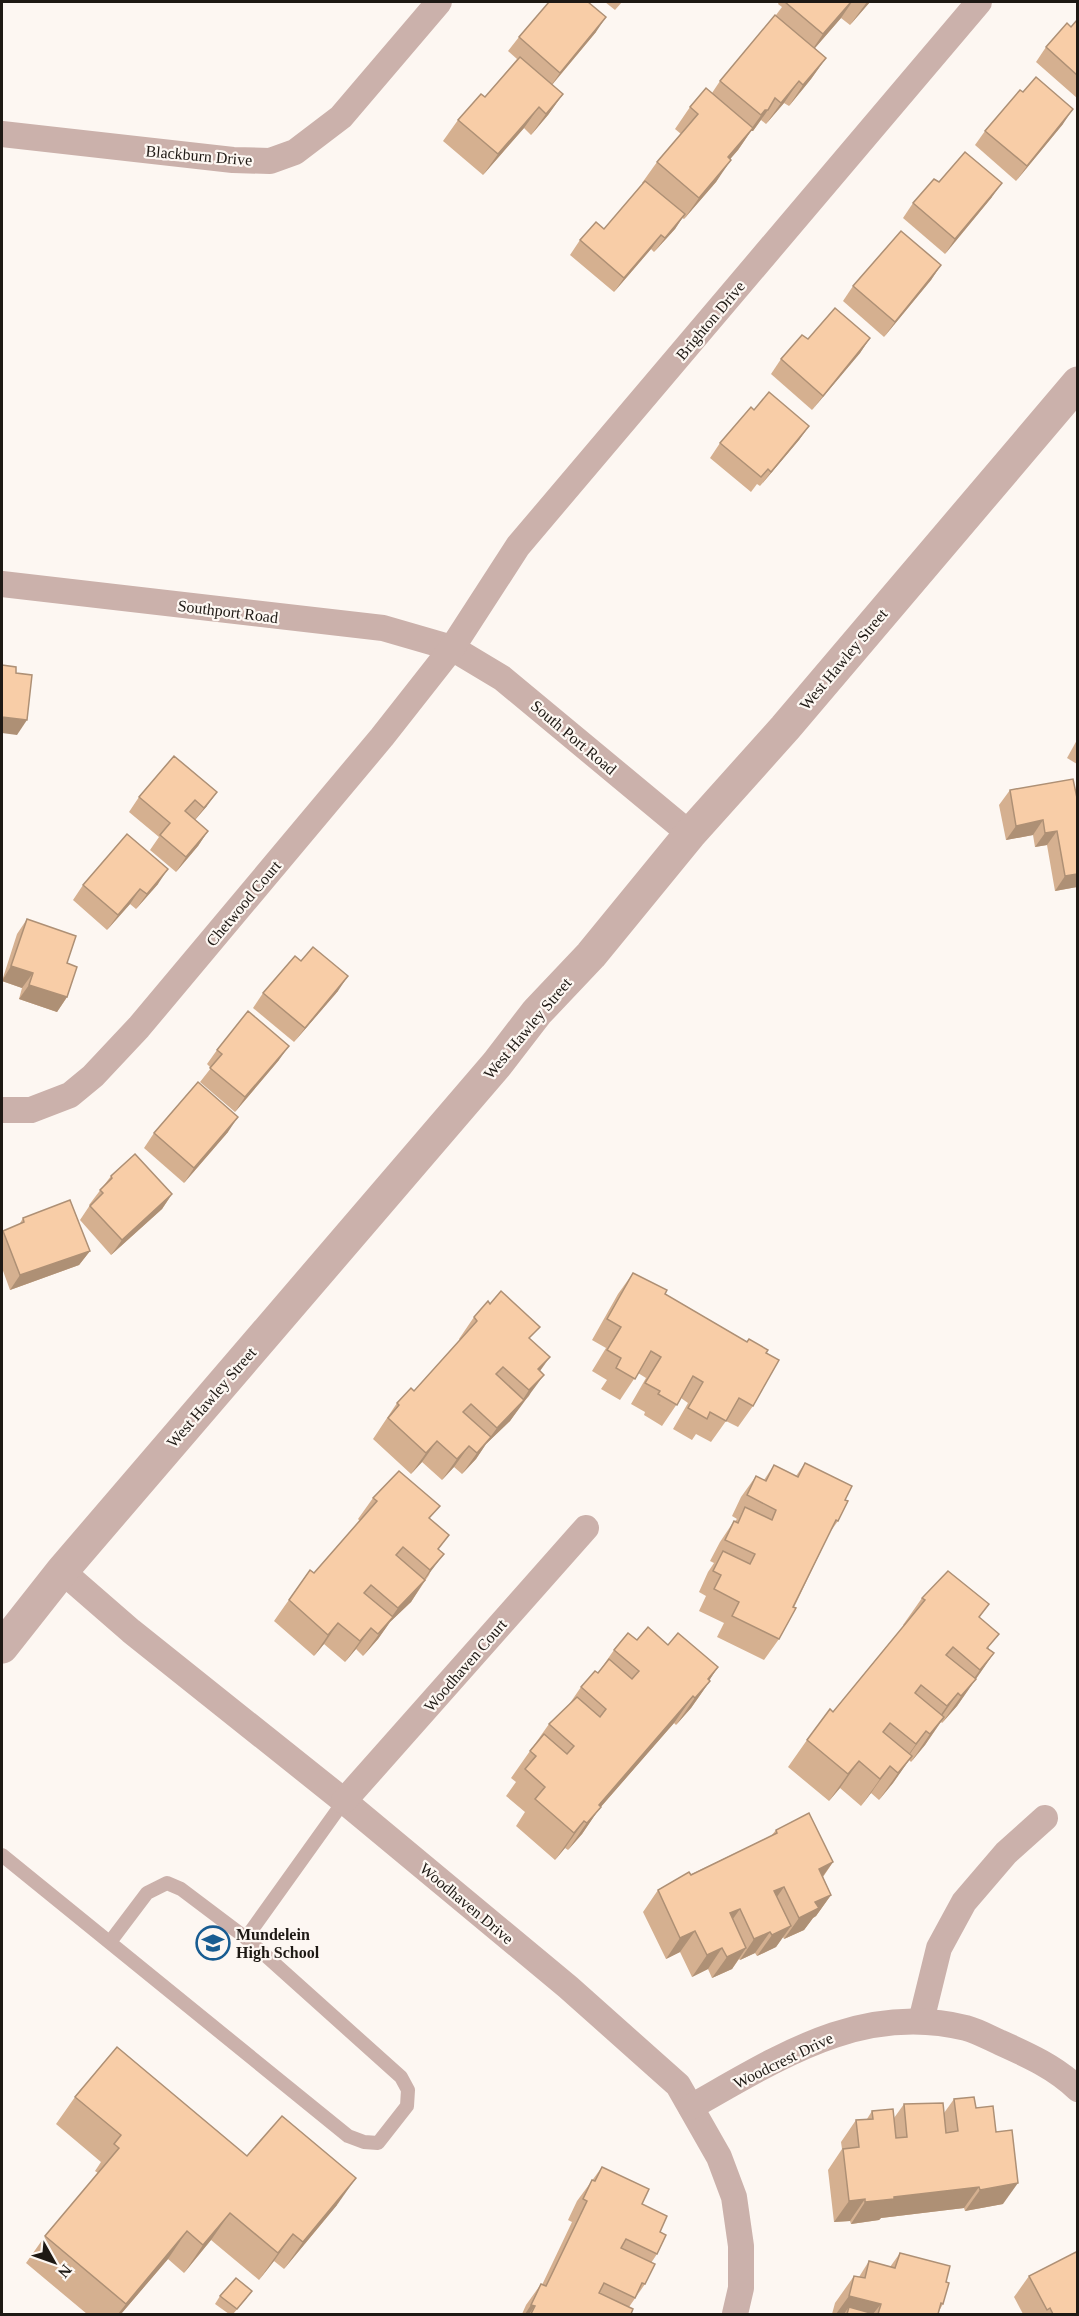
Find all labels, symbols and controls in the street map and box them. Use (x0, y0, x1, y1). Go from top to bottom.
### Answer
street label: Blackburn Drive (145, 142, 253, 169)
street label: Brighton Drive (673, 278, 749, 364)
street label: Southport Road (177, 597, 279, 627)
street label: West Hawley Street (796, 605, 892, 714)
street label: South Port Road (528, 697, 620, 778)
street label: Chetwood Court (203, 857, 284, 949)
street label: West Hawley Street (480, 974, 576, 1083)
street label: West Hawley Street (163, 1344, 260, 1451)
street label: Woodhaven Court (421, 1615, 510, 1715)
street label: Woodhaven Drive (417, 1859, 517, 1947)
school or university icon: Mundelein High School (195, 1925, 231, 1961)
place label: Mundelein High School (236, 1926, 320, 1962)
street label: Woodcrest Drive (731, 2029, 836, 2092)
north arrow (24, 2232, 84, 2292)
text: N (55, 2261, 75, 2282)

